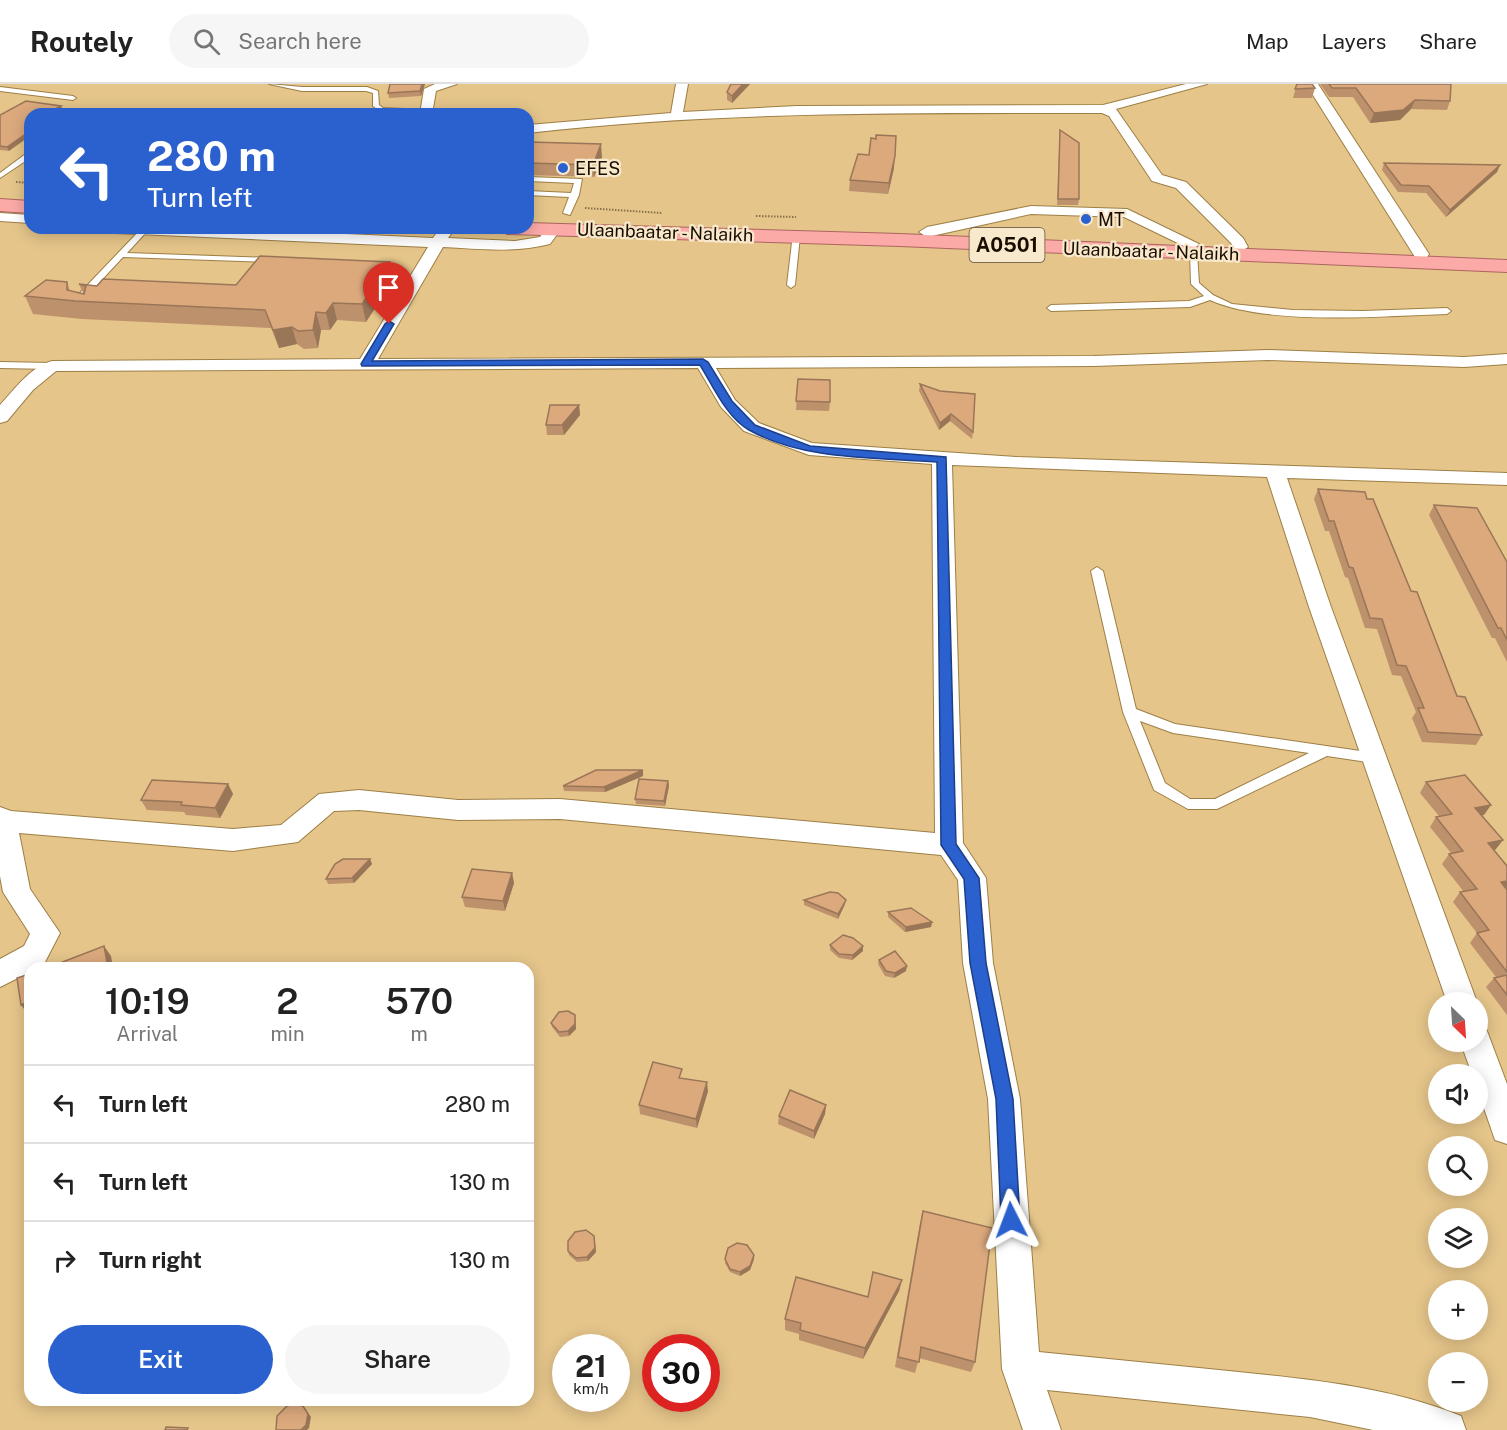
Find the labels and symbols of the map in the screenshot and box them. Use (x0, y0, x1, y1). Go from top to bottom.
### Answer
place label: EFES (575, 158, 620, 179)
marker: EFES (556, 161, 570, 175)
place label: MT (1098, 209, 1125, 230)
marker: MT (1079, 212, 1093, 226)
street label: Ulaanbaatar - Nalaikh (576, 218, 754, 246)
road number: A0501 (970, 228, 1044, 262)
street label: Ulaanbaatar - Nalaikh (1062, 237, 1240, 265)
pin (363, 262, 414, 324)
north arrow (1428, 992, 1488, 1052)
position arrow (979, 1188, 1043, 1252)
speed limit sign: 30 (642, 1334, 720, 1412)

